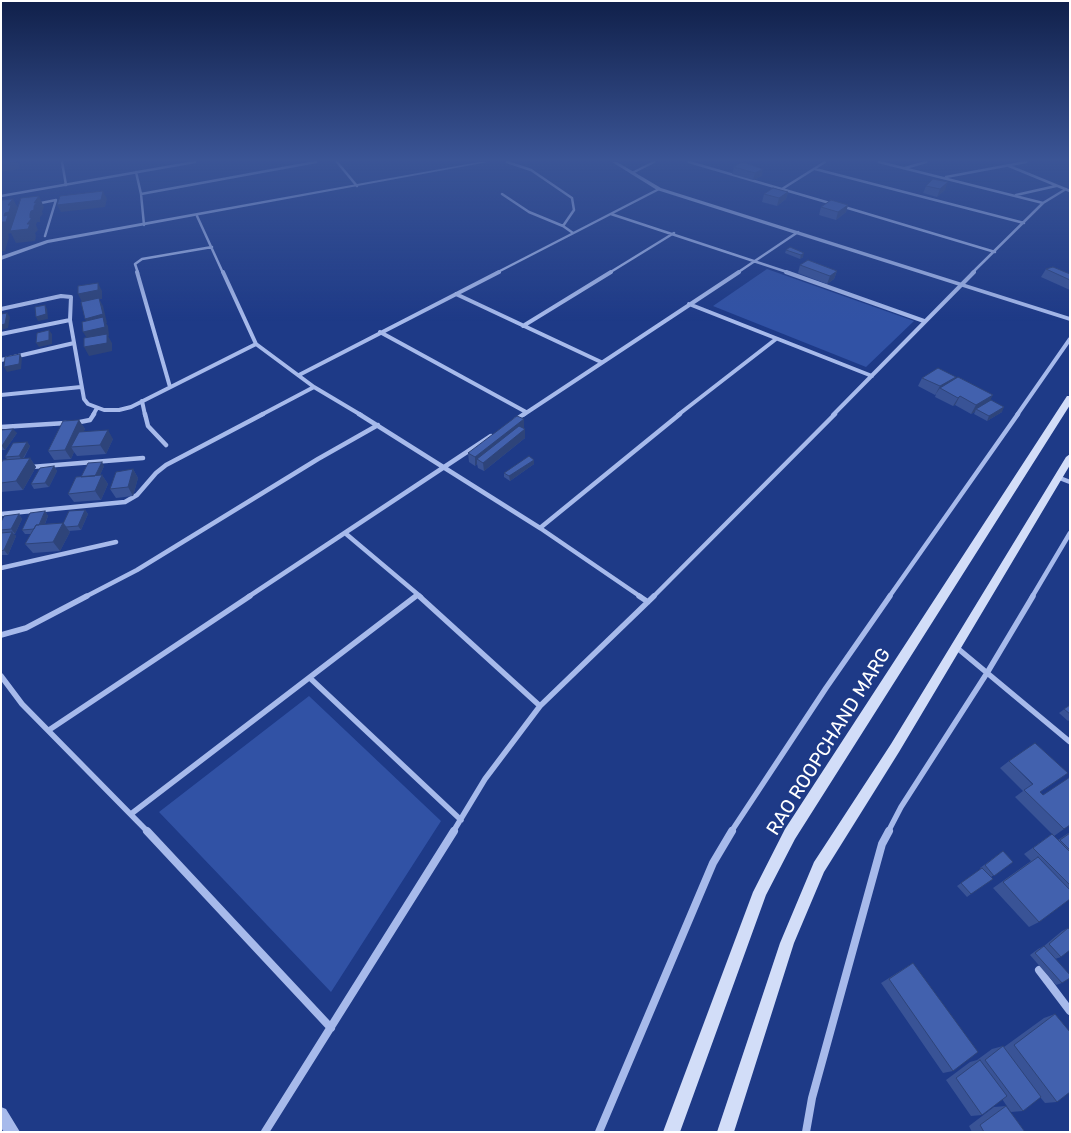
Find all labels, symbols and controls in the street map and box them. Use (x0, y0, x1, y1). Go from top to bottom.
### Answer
street label: RAO ROOPCHAND MARG (762, 644, 896, 840)

